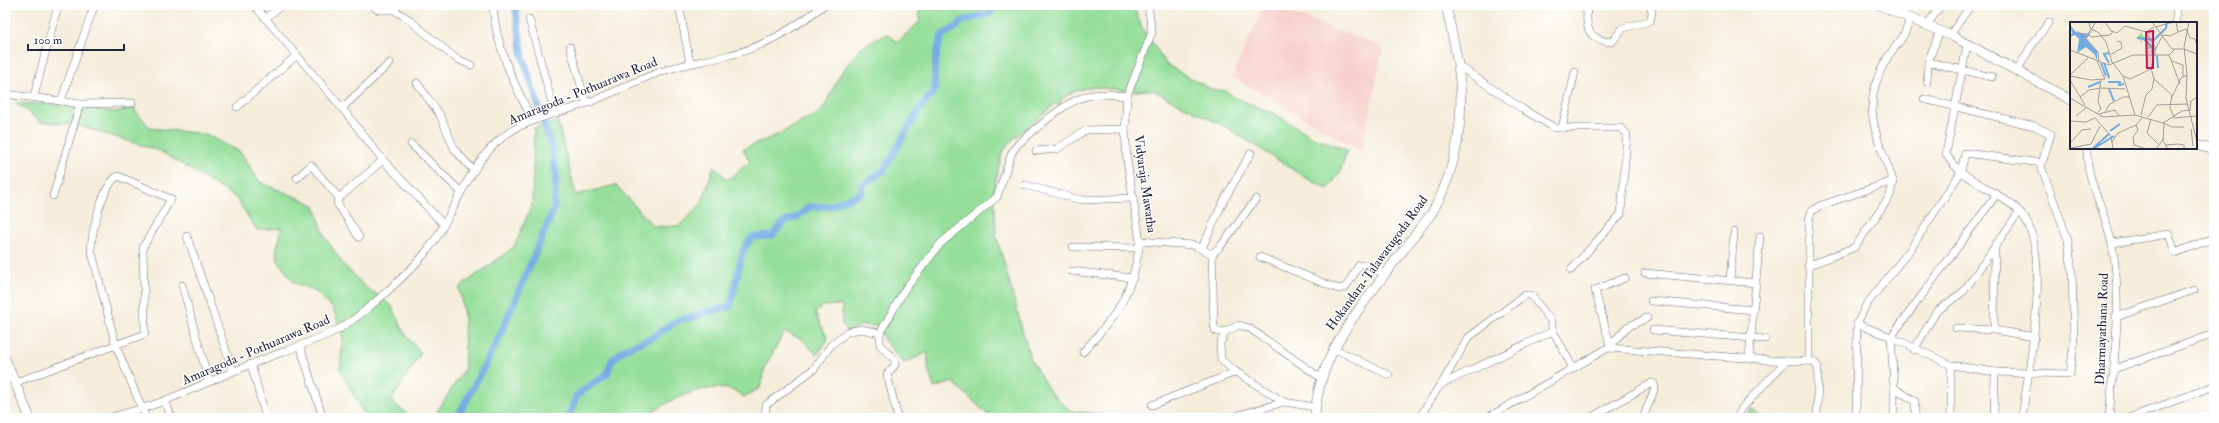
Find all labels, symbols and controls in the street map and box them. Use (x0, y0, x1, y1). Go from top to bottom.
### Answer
inset map (2070, 22, 2197, 149)
scale bar (28, 26, 124, 52)
text: 100 m (34, 33, 63, 48)
street label: Amaragoda - Pothuarawa Road (505, 54, 660, 129)
street label: Vidyaraja Mawatha (1129, 134, 1160, 235)
street label: Hokandara-Talawatugoda Road (1323, 192, 1432, 334)
street label: Dharmayathana Road (2092, 272, 2113, 385)
street label: Amaragoda - Pothuarawa Road (179, 311, 333, 389)

